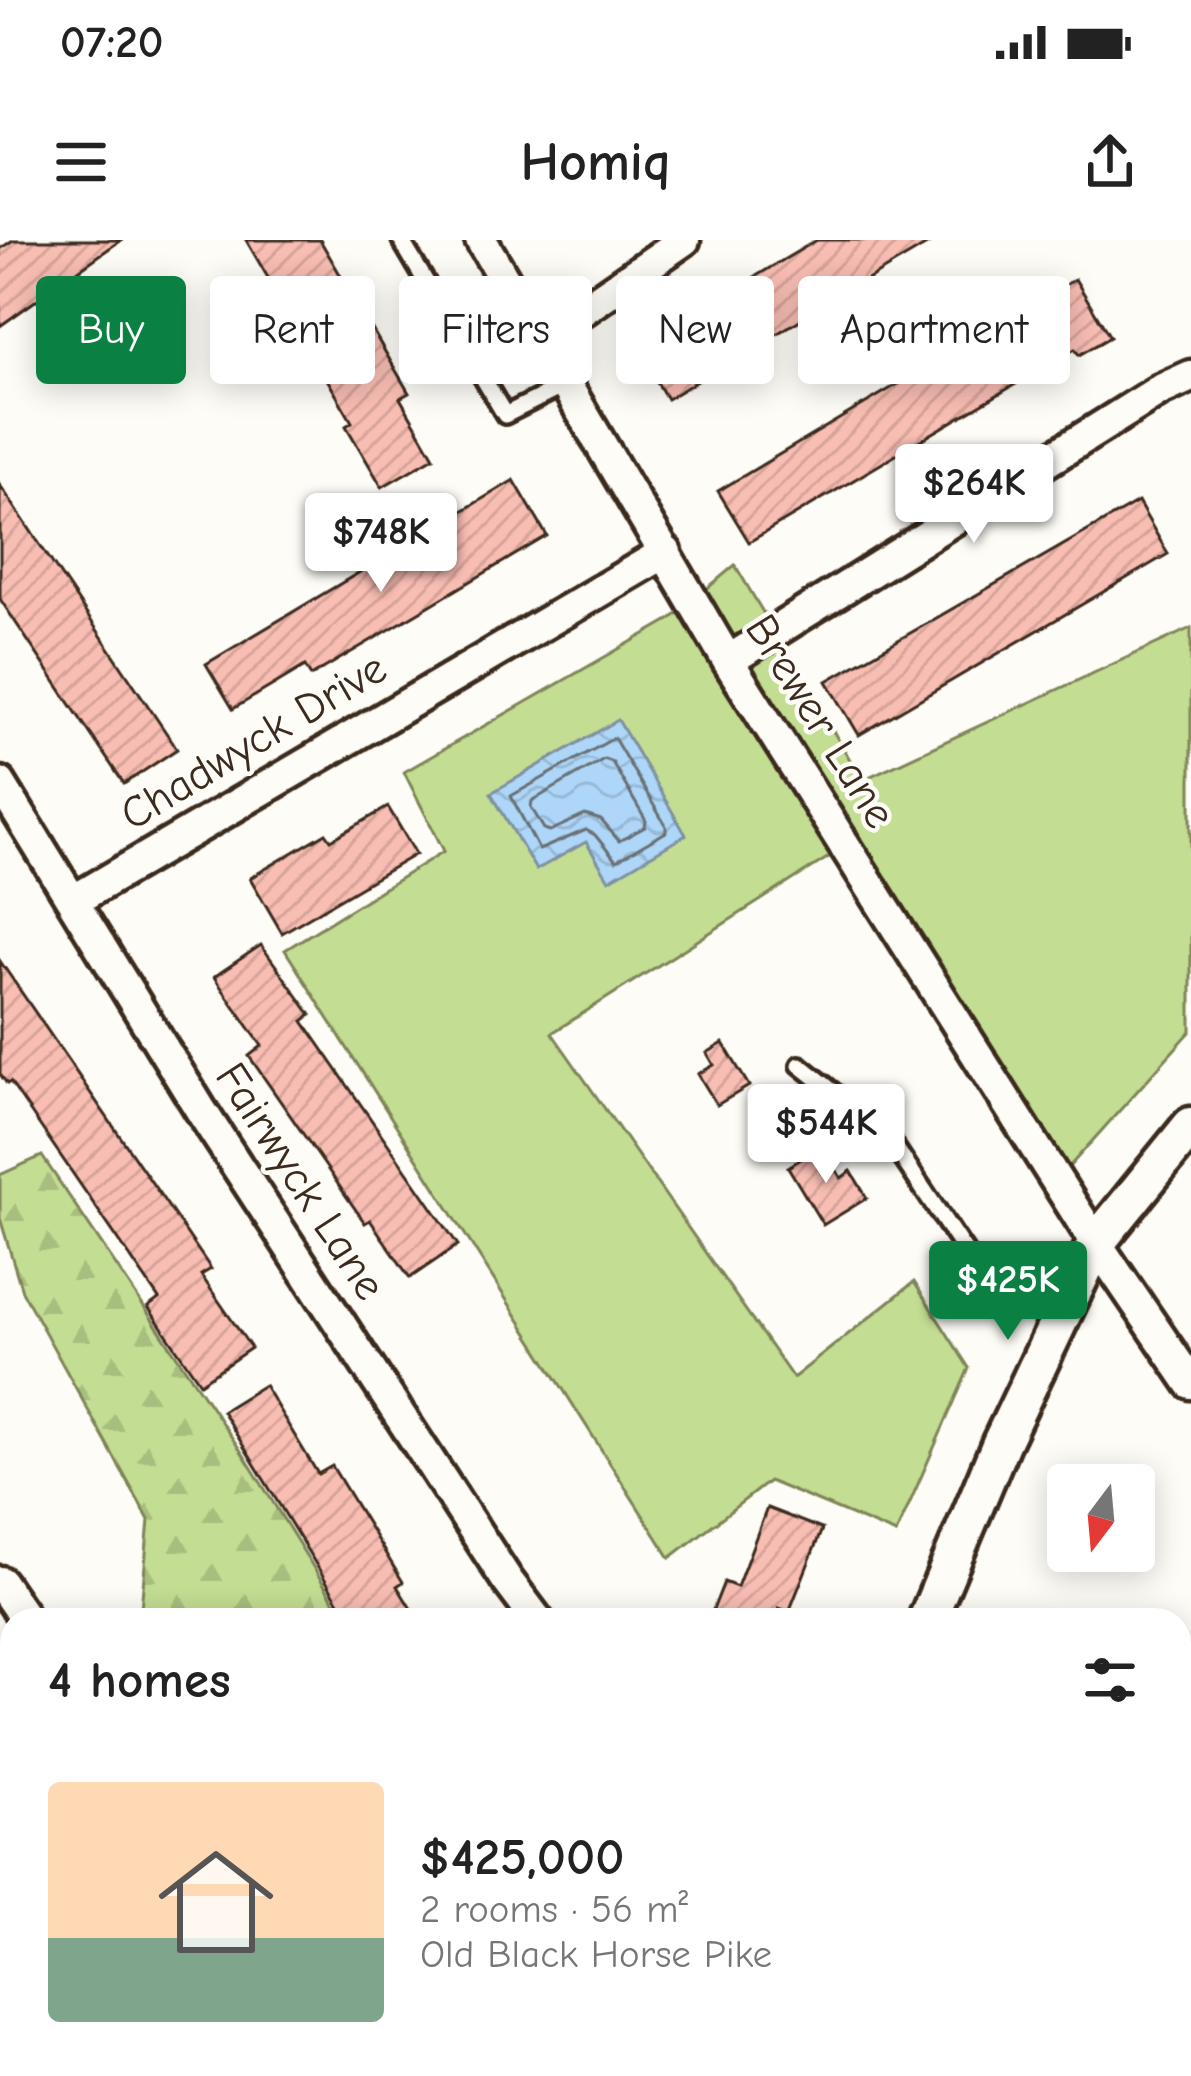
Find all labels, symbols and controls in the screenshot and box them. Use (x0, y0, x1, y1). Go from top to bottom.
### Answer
text: 07:20 (60, 16, 163, 68)
icon: menu (48, 129, 114, 195)
icon: share (1077, 129, 1143, 195)
text: Homiq (520, 131, 671, 194)
chip: Buy (36, 276, 186, 384)
chip: Rent (210, 276, 375, 384)
chip: Filters (399, 276, 592, 384)
chip: New (616, 276, 774, 384)
chip: Apartment (798, 276, 1070, 384)
pin: $264K (890, 444, 1058, 546)
text: $264K (922, 460, 1026, 505)
pin: $748K (297, 493, 465, 595)
text: $748K (332, 509, 430, 554)
street label: Brewer Lane (735, 605, 907, 837)
street label: Chadwyck Drive (111, 641, 395, 841)
street label: Fairwyck Lane (205, 1053, 397, 1309)
pin: $544K (742, 1084, 910, 1186)
text: $544K (775, 1100, 877, 1145)
pin: $425K (924, 1241, 1092, 1343)
text: $425K (956, 1257, 1060, 1302)
north arrow (1047, 1464, 1155, 1572)
map controls (1047, 1464, 1155, 1572)
icon: filters (1077, 1647, 1143, 1713)
text: 4 homes (48, 1651, 231, 1710)
text: $425,000 (420, 1828, 624, 1887)
icon: home (144, 1830, 288, 1974)
text: 2 rooms · 56 m² (420, 1887, 688, 1932)
text: Old Black Horse Pike (420, 1932, 772, 1977)

